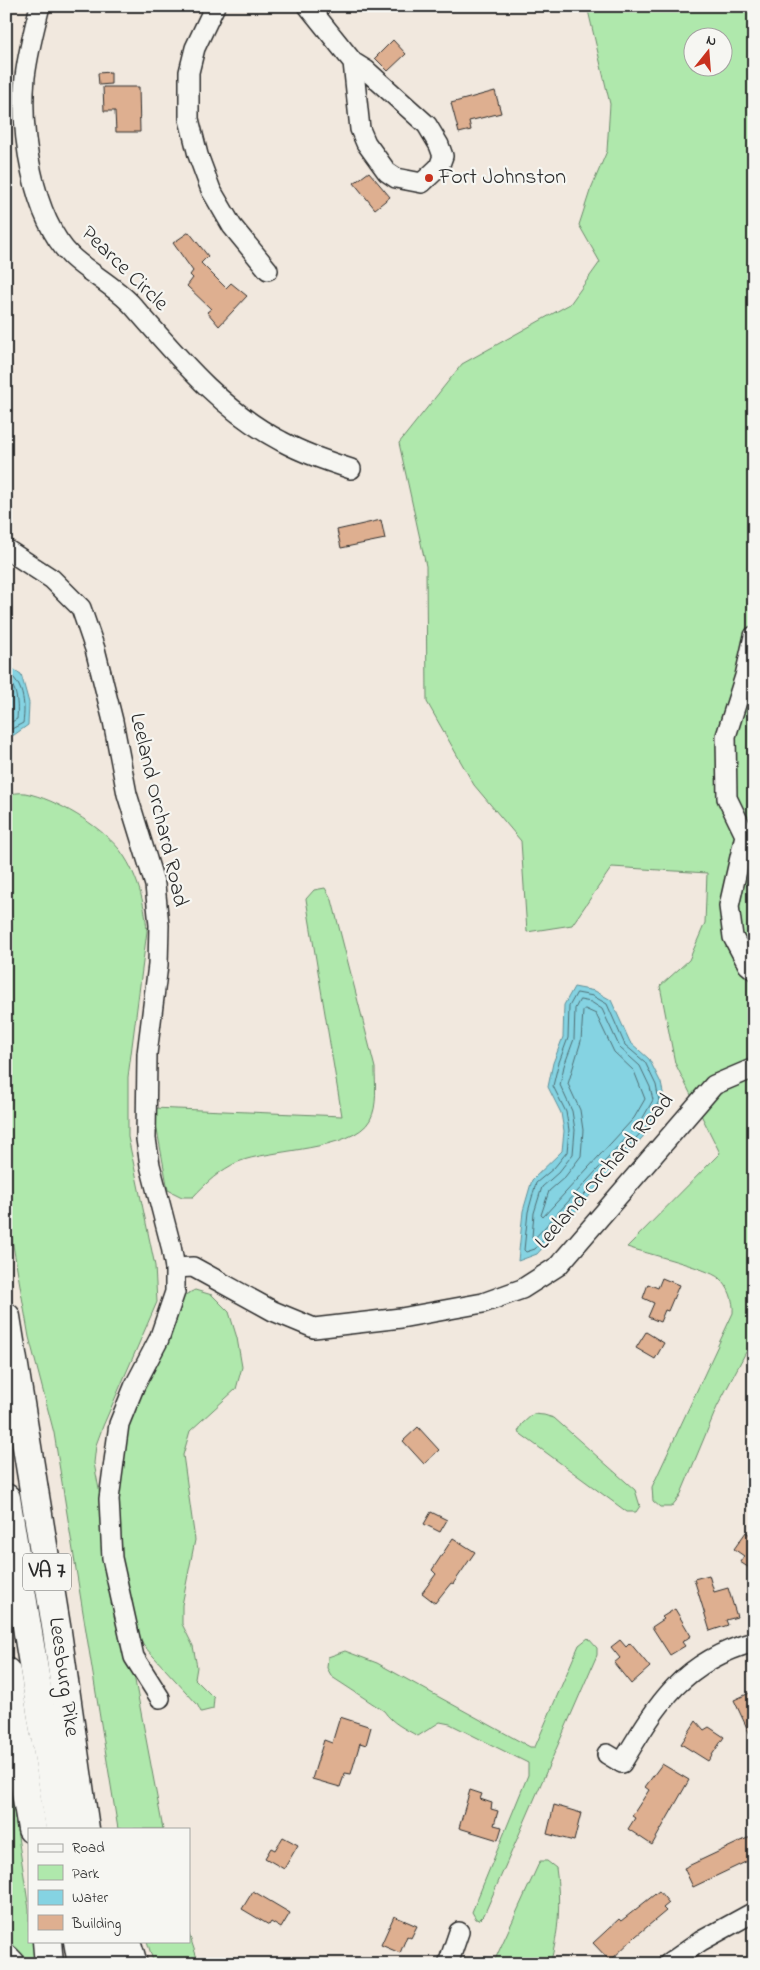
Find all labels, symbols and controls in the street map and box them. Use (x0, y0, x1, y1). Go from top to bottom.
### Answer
north arrow (682, 28, 732, 78)
text: N (704, 30, 719, 52)
place label: Fort Johnston (438, 162, 566, 194)
marker: Fort Johnston (423, 172, 435, 184)
street label: Pearce Circle (73, 219, 175, 319)
street label: Leeland Orchard Road (120, 710, 196, 910)
street label: Leeland Orchard Road (528, 1087, 682, 1257)
road number: VA 7 (23, 1554, 71, 1590)
street label: Leesburg Pike (38, 1615, 87, 1739)
legend (28, 1828, 190, 1942)
text: Road (72, 1837, 105, 1859)
text: Park (72, 1863, 100, 1885)
text: Water (72, 1887, 108, 1909)
text: Building (71, 1913, 121, 1936)

